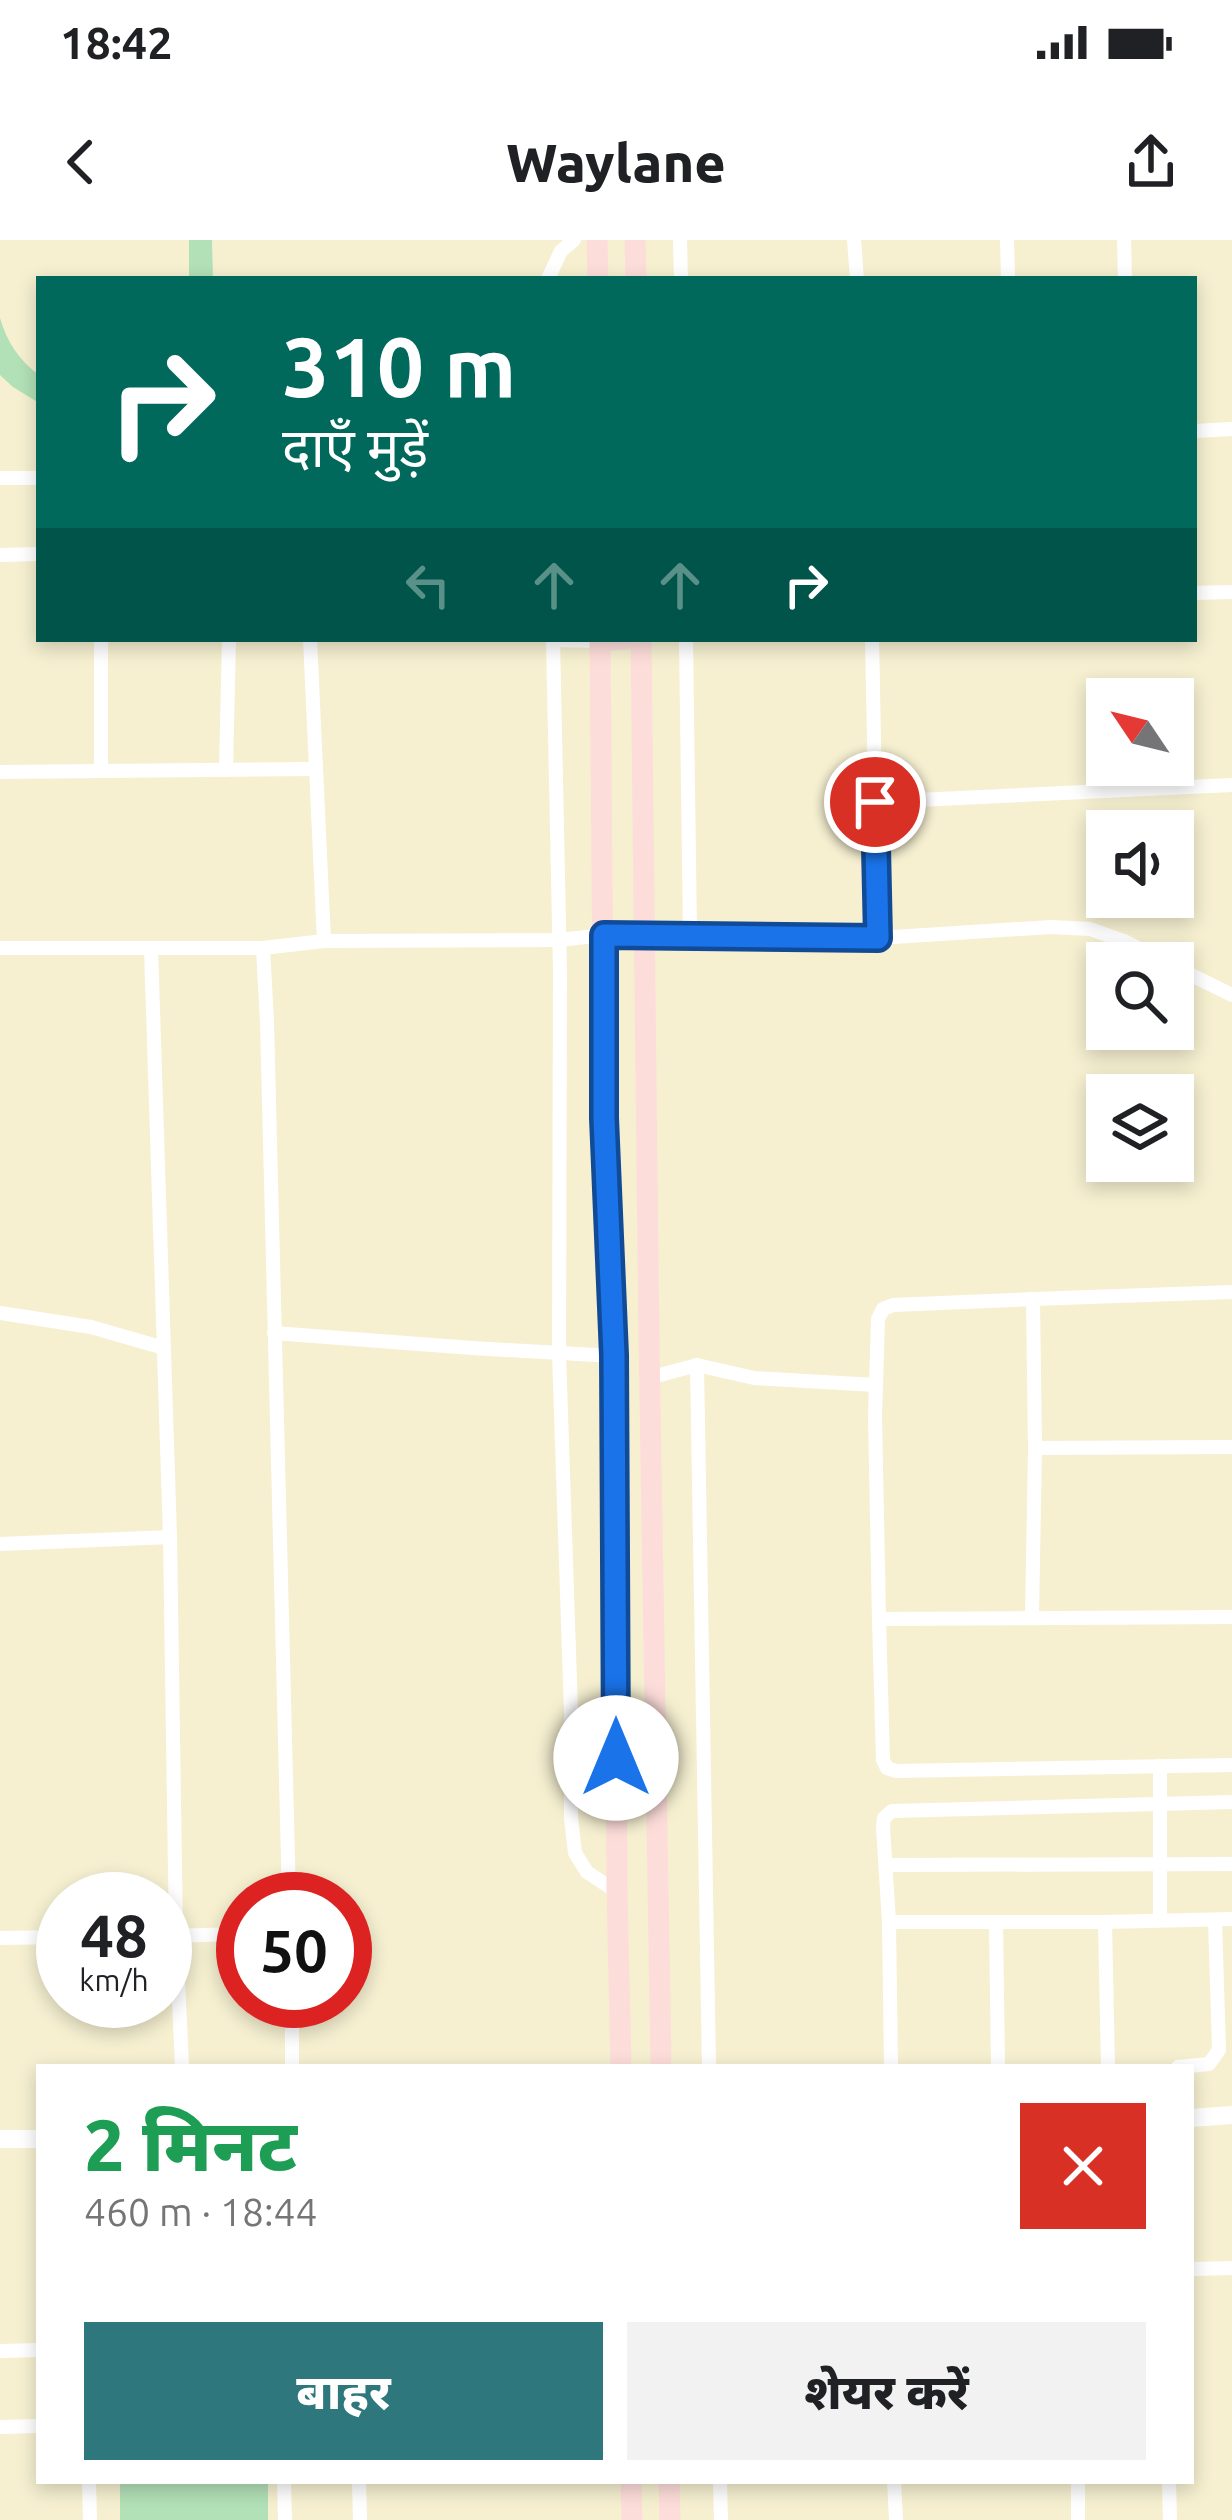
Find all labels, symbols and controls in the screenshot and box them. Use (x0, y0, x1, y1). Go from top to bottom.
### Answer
text: 18:42 (60, 17, 173, 68)
icon: back (48, 129, 114, 195)
icon: share (1118, 129, 1184, 195)
text: Waylane (506, 132, 726, 192)
text: 310 m (282, 319, 516, 413)
icon: right (84, 324, 240, 480)
text: दाएँ मुड़ें (282, 417, 428, 477)
icon: left (395, 552, 461, 618)
icon: ahead (521, 552, 587, 618)
icon: ahead (647, 552, 713, 618)
icon: right (773, 552, 839, 618)
north arrow (1086, 678, 1194, 786)
map controls (1086, 678, 1194, 1182)
pin (824, 751, 926, 853)
icon: arrive (842, 769, 908, 835)
button: sound (1086, 810, 1194, 918)
button: search (1086, 942, 1194, 1050)
button: layers (1086, 1074, 1194, 1182)
position arrow (553, 1695, 679, 1821)
speed limit sign: 50 (216, 1872, 372, 2028)
text: 48 (80, 1901, 148, 1968)
text: km/h (79, 1963, 149, 1997)
button: close (1020, 2103, 1146, 2229)
text: 2 मिनट (84, 2104, 297, 2185)
text: 460 m · 18:44 (84, 2190, 318, 2233)
button: बाहर (84, 2322, 603, 2460)
button: शेयर करें (627, 2322, 1146, 2460)

